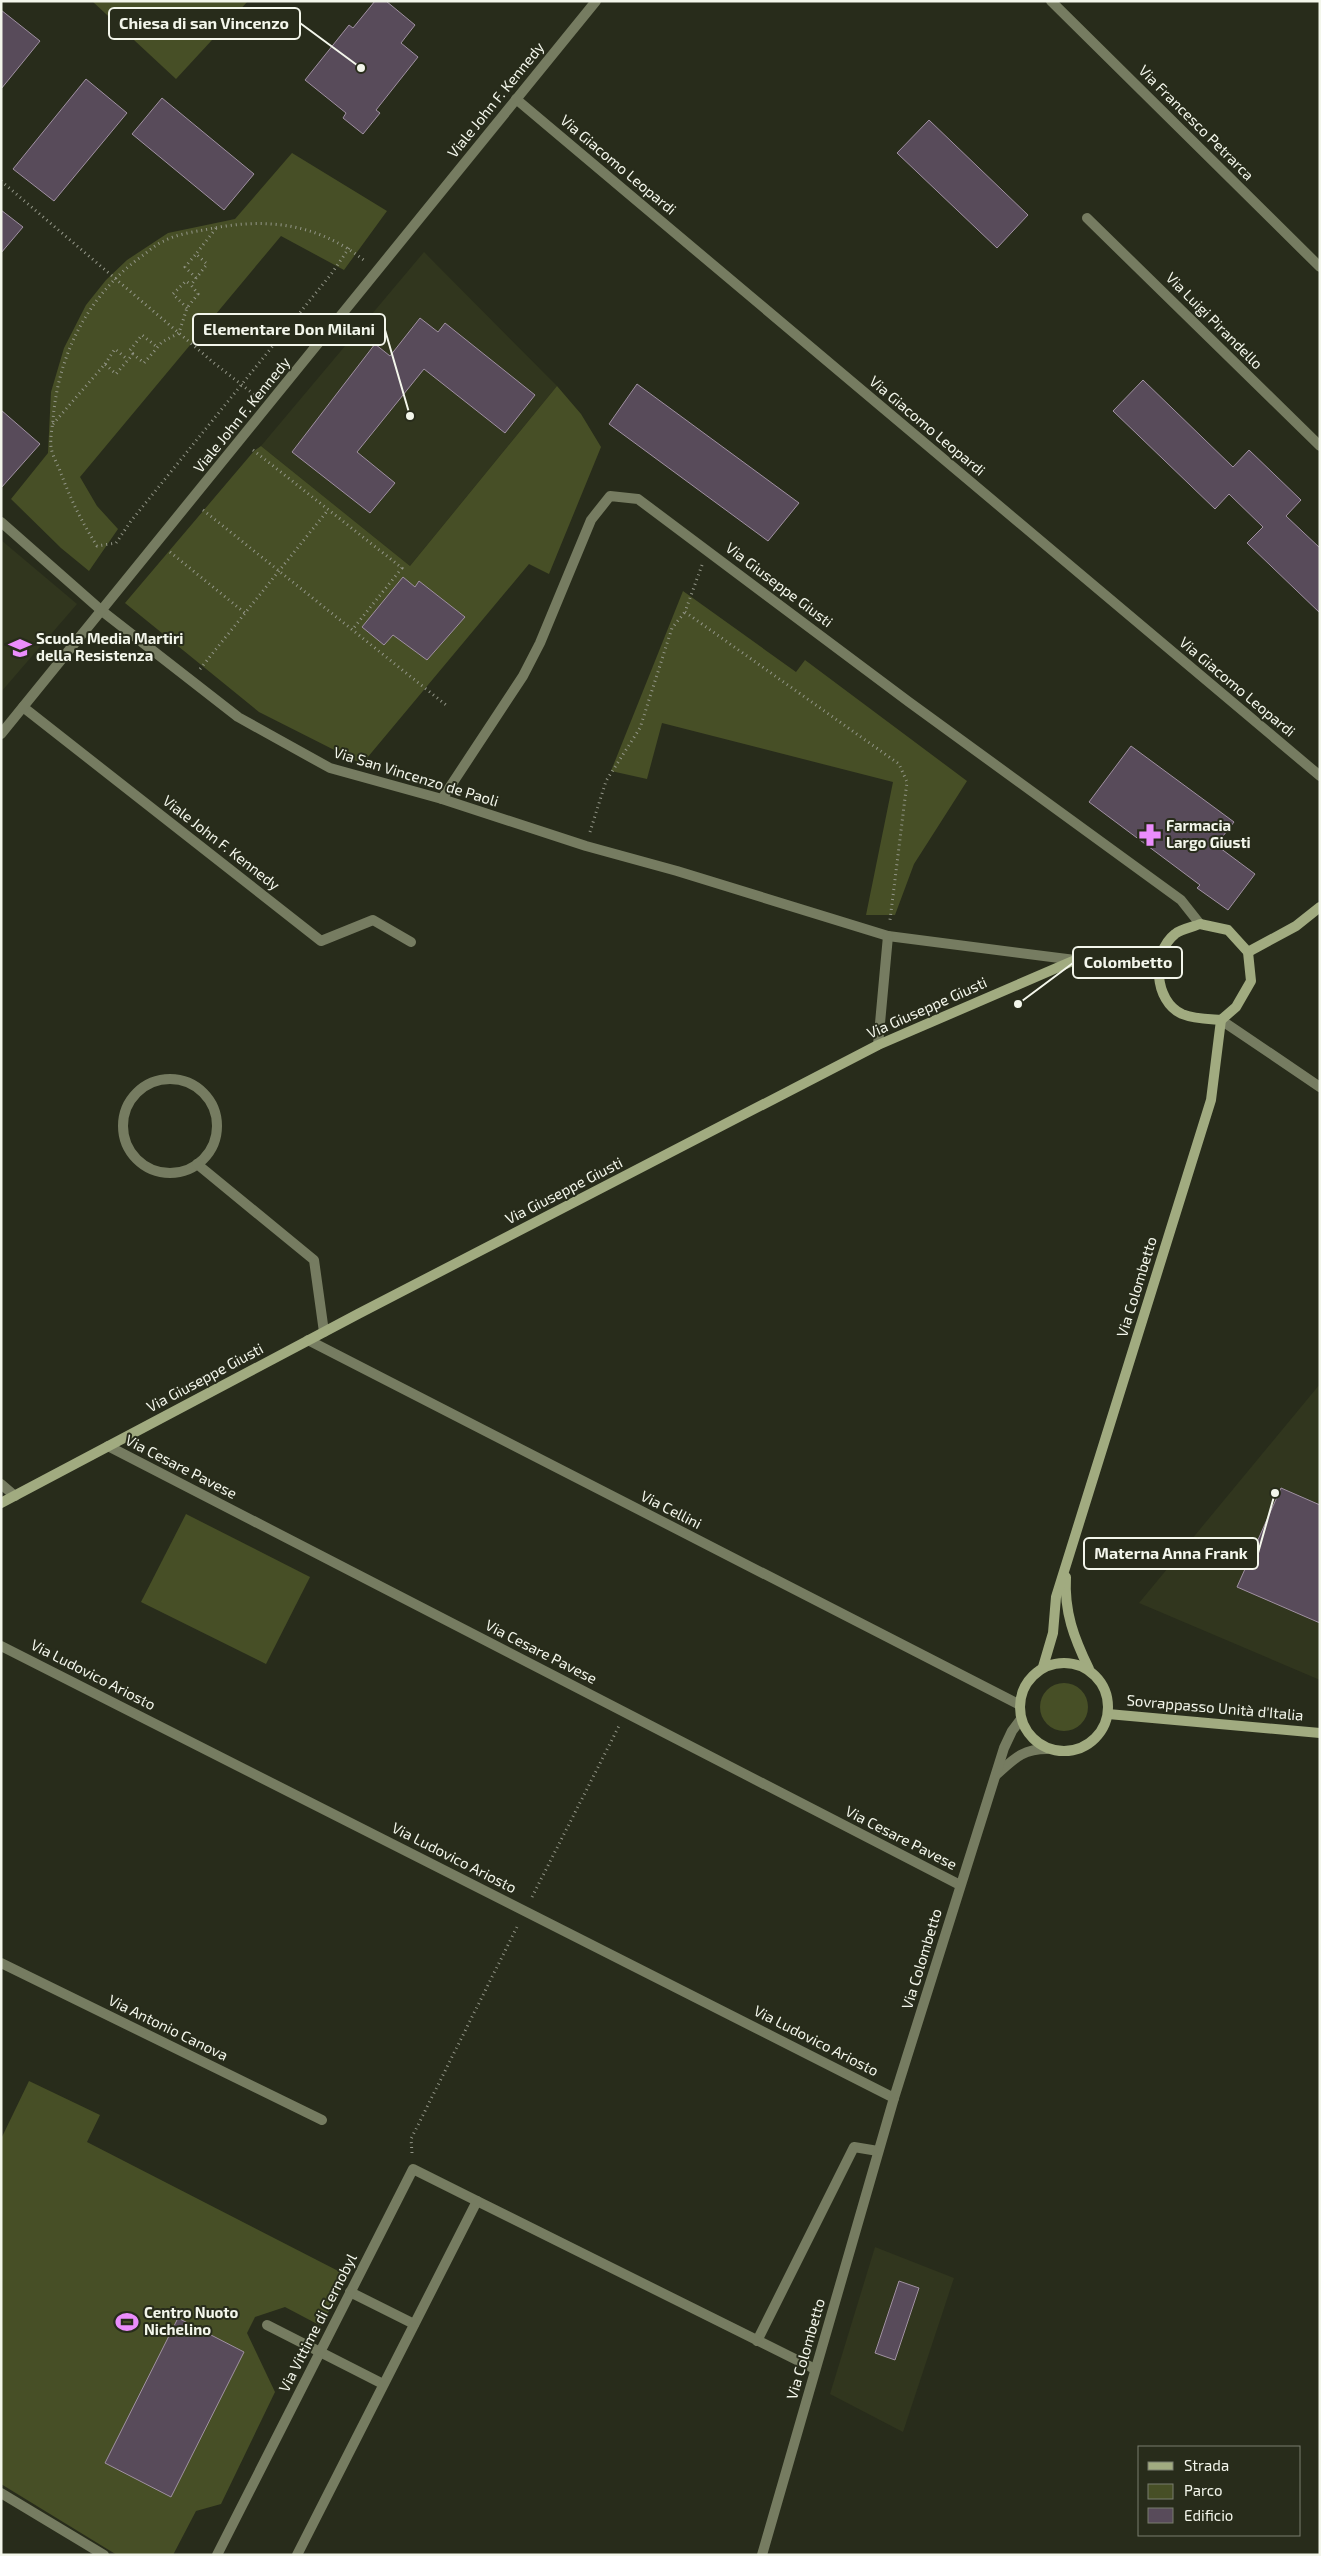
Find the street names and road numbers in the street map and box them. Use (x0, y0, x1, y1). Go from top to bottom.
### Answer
street label: Viale John F. Kennedy (443, 38, 547, 161)
street label: Via Francesco Petrarca (1135, 61, 1258, 184)
street label: Via Giacomo Leopardi (557, 110, 680, 218)
street label: Via Luigi Pirandello (1163, 268, 1267, 372)
street label: Viale John F. Kennedy (189, 353, 293, 476)
street label: Via Giacomo Leopardi (866, 371, 989, 479)
street label: Via Giuseppe Giusti (723, 538, 837, 630)
street label: Via Giacomo Leopardi (1176, 632, 1299, 740)
street label: Via San Vincenzo de Paoli (332, 742, 501, 810)
street label: Viale John F. Kennedy (160, 791, 284, 894)
street label: Via Giuseppe Giusti (864, 973, 989, 1042)
street label: Via Giuseppe Giusti (502, 1153, 625, 1227)
street label: Via Colombetto (1112, 1234, 1160, 1339)
street label: Via Giuseppe Giusti (143, 1339, 266, 1415)
street label: Via Cesare Pavese (123, 1430, 240, 1502)
street label: Via Cellini (638, 1486, 705, 1532)
street label: Via Cesare Pavese (483, 1615, 600, 1687)
street label: Via Ludovico Ariosto (28, 1635, 159, 1713)
street label: Sovrappasso Unità d'Italia (1126, 1690, 1304, 1724)
street label: Via Cesare Pavese (843, 1801, 960, 1873)
street label: Via Ludovico Ariosto (389, 1818, 520, 1896)
street label: Via Colombetto (897, 1906, 945, 2011)
street label: Via Antonio Canova (106, 1990, 231, 2064)
street label: Via Ludovico Ariosto (751, 2001, 882, 2079)
street label: Via Vittime di Cernobyl (274, 2250, 360, 2395)
street label: Via Colombetto (782, 2296, 828, 2401)

